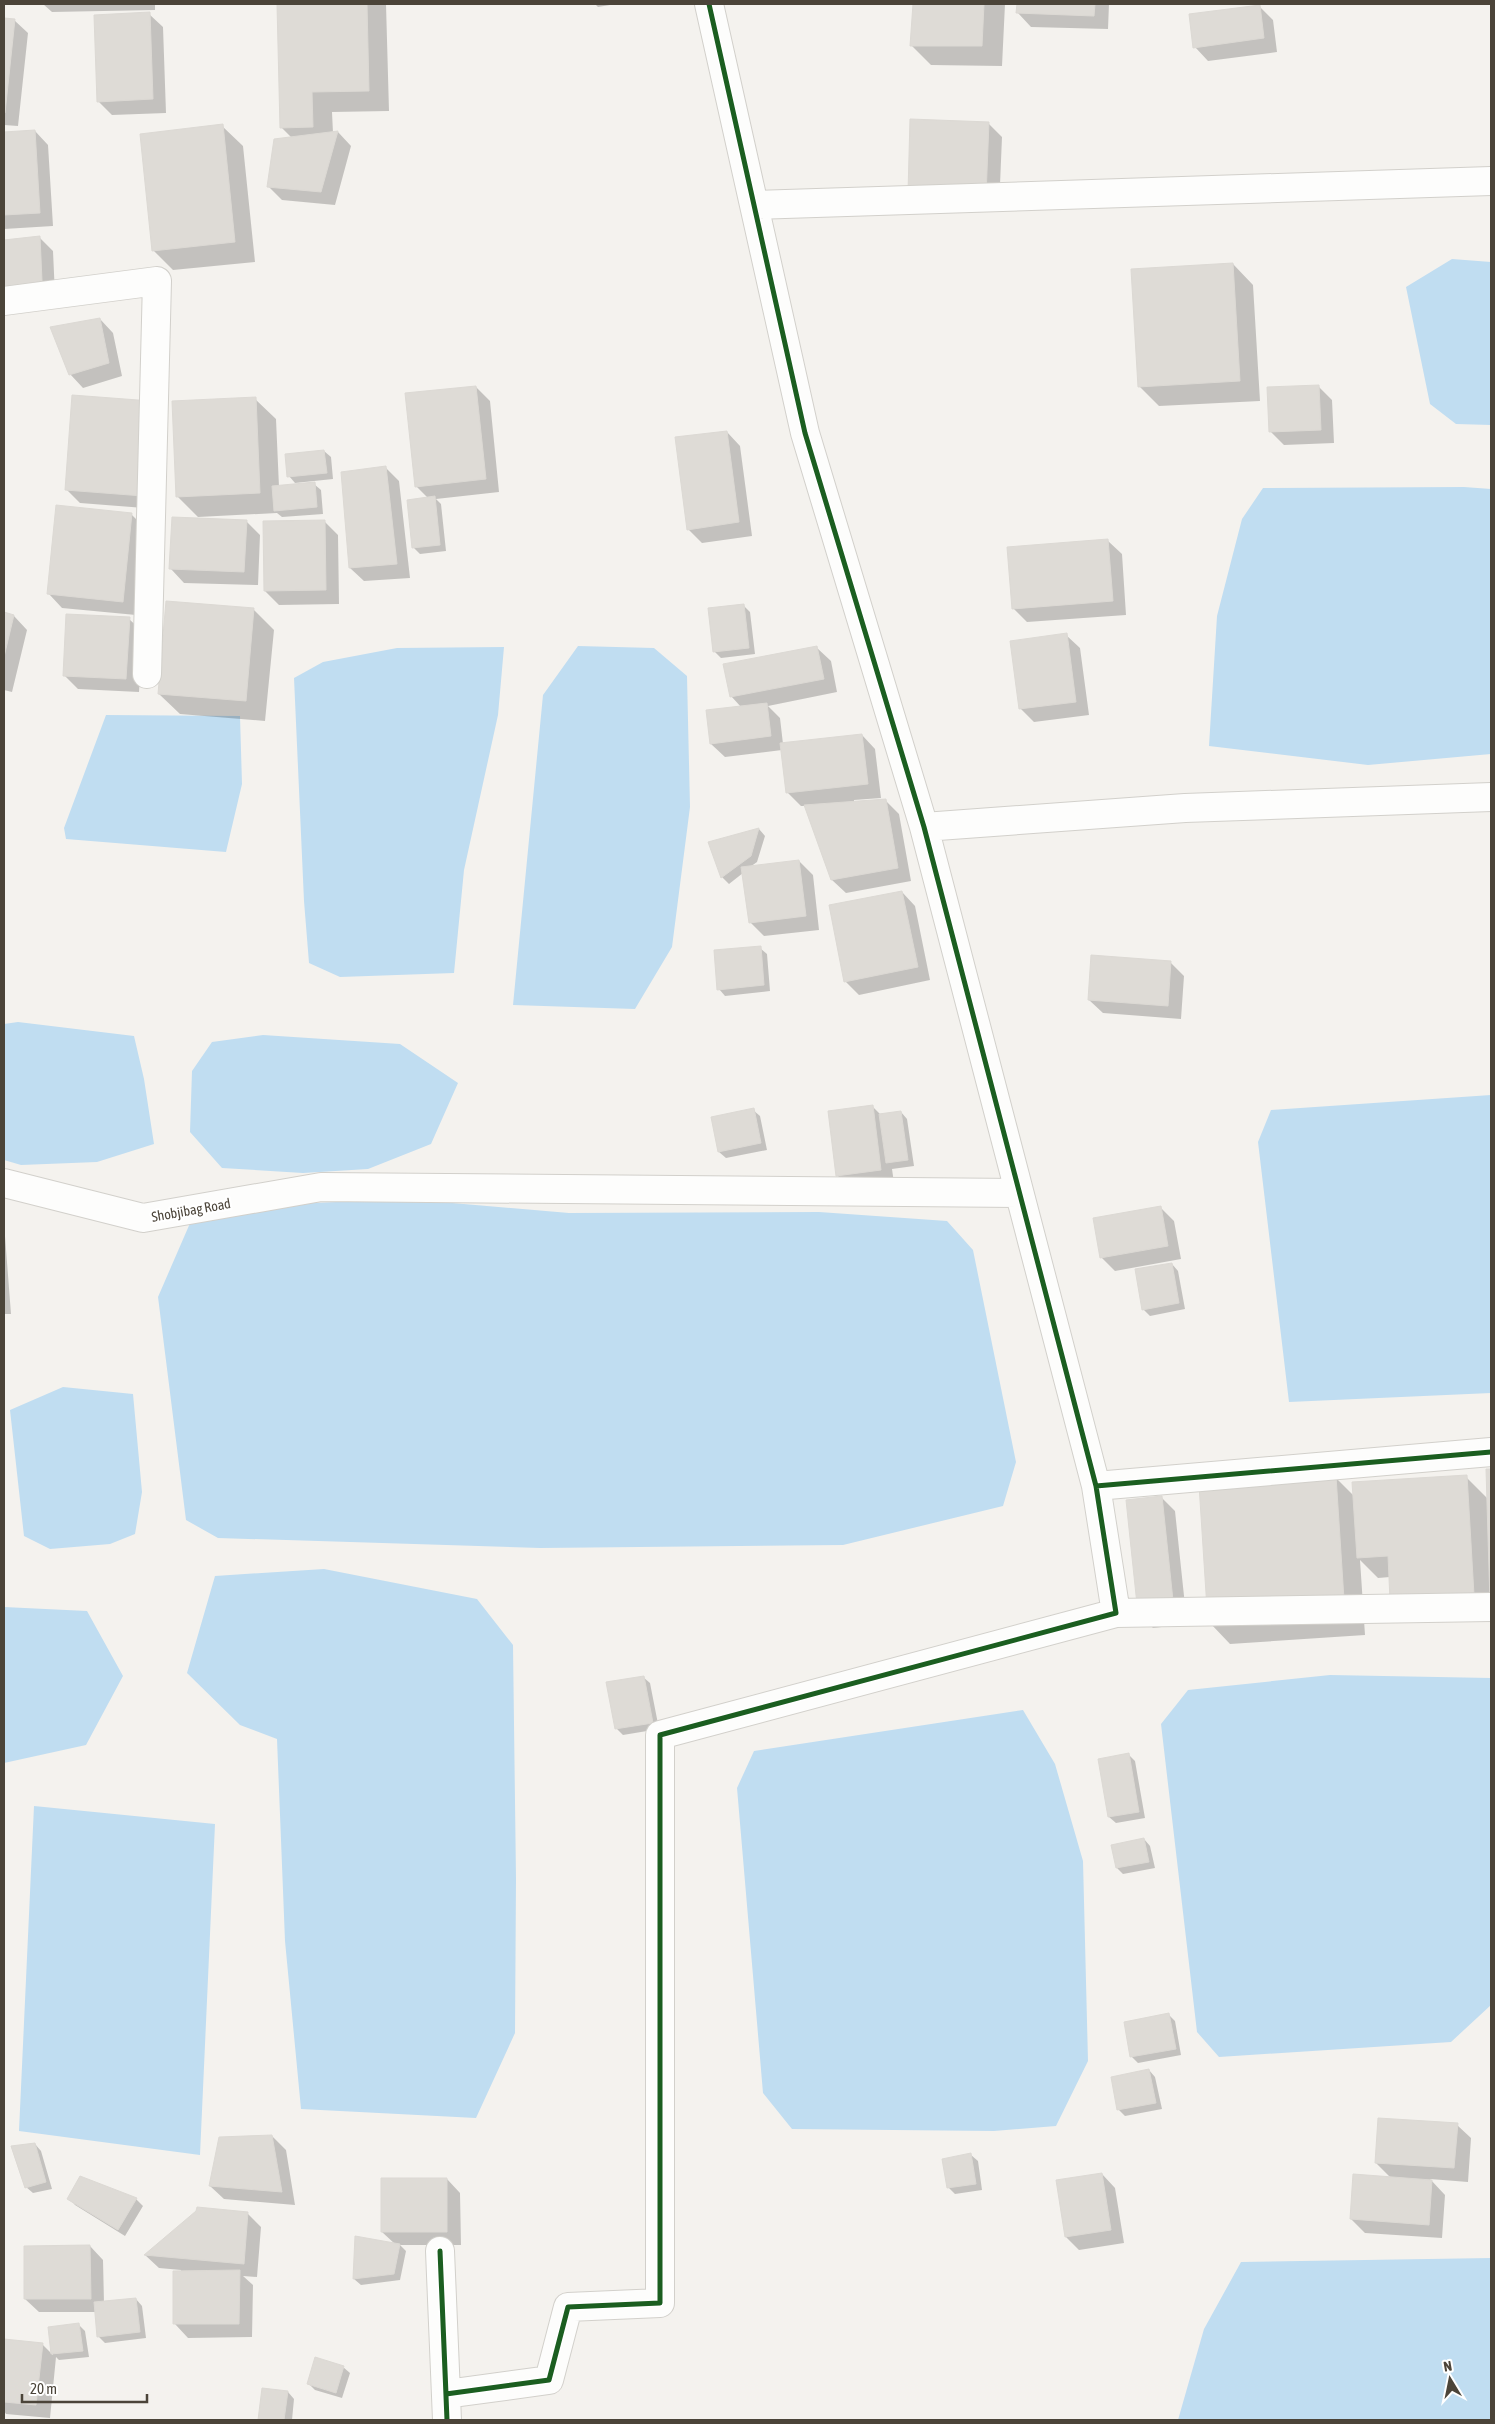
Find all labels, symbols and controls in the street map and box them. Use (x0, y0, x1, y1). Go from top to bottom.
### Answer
street label: Shobjibag Road (150, 1195, 232, 1225)
north arrow (1425, 2354, 1475, 2404)
text: N (1442, 2358, 1453, 2375)
scale bar (22, 2372, 148, 2404)
text: 20 m (30, 2380, 57, 2397)

